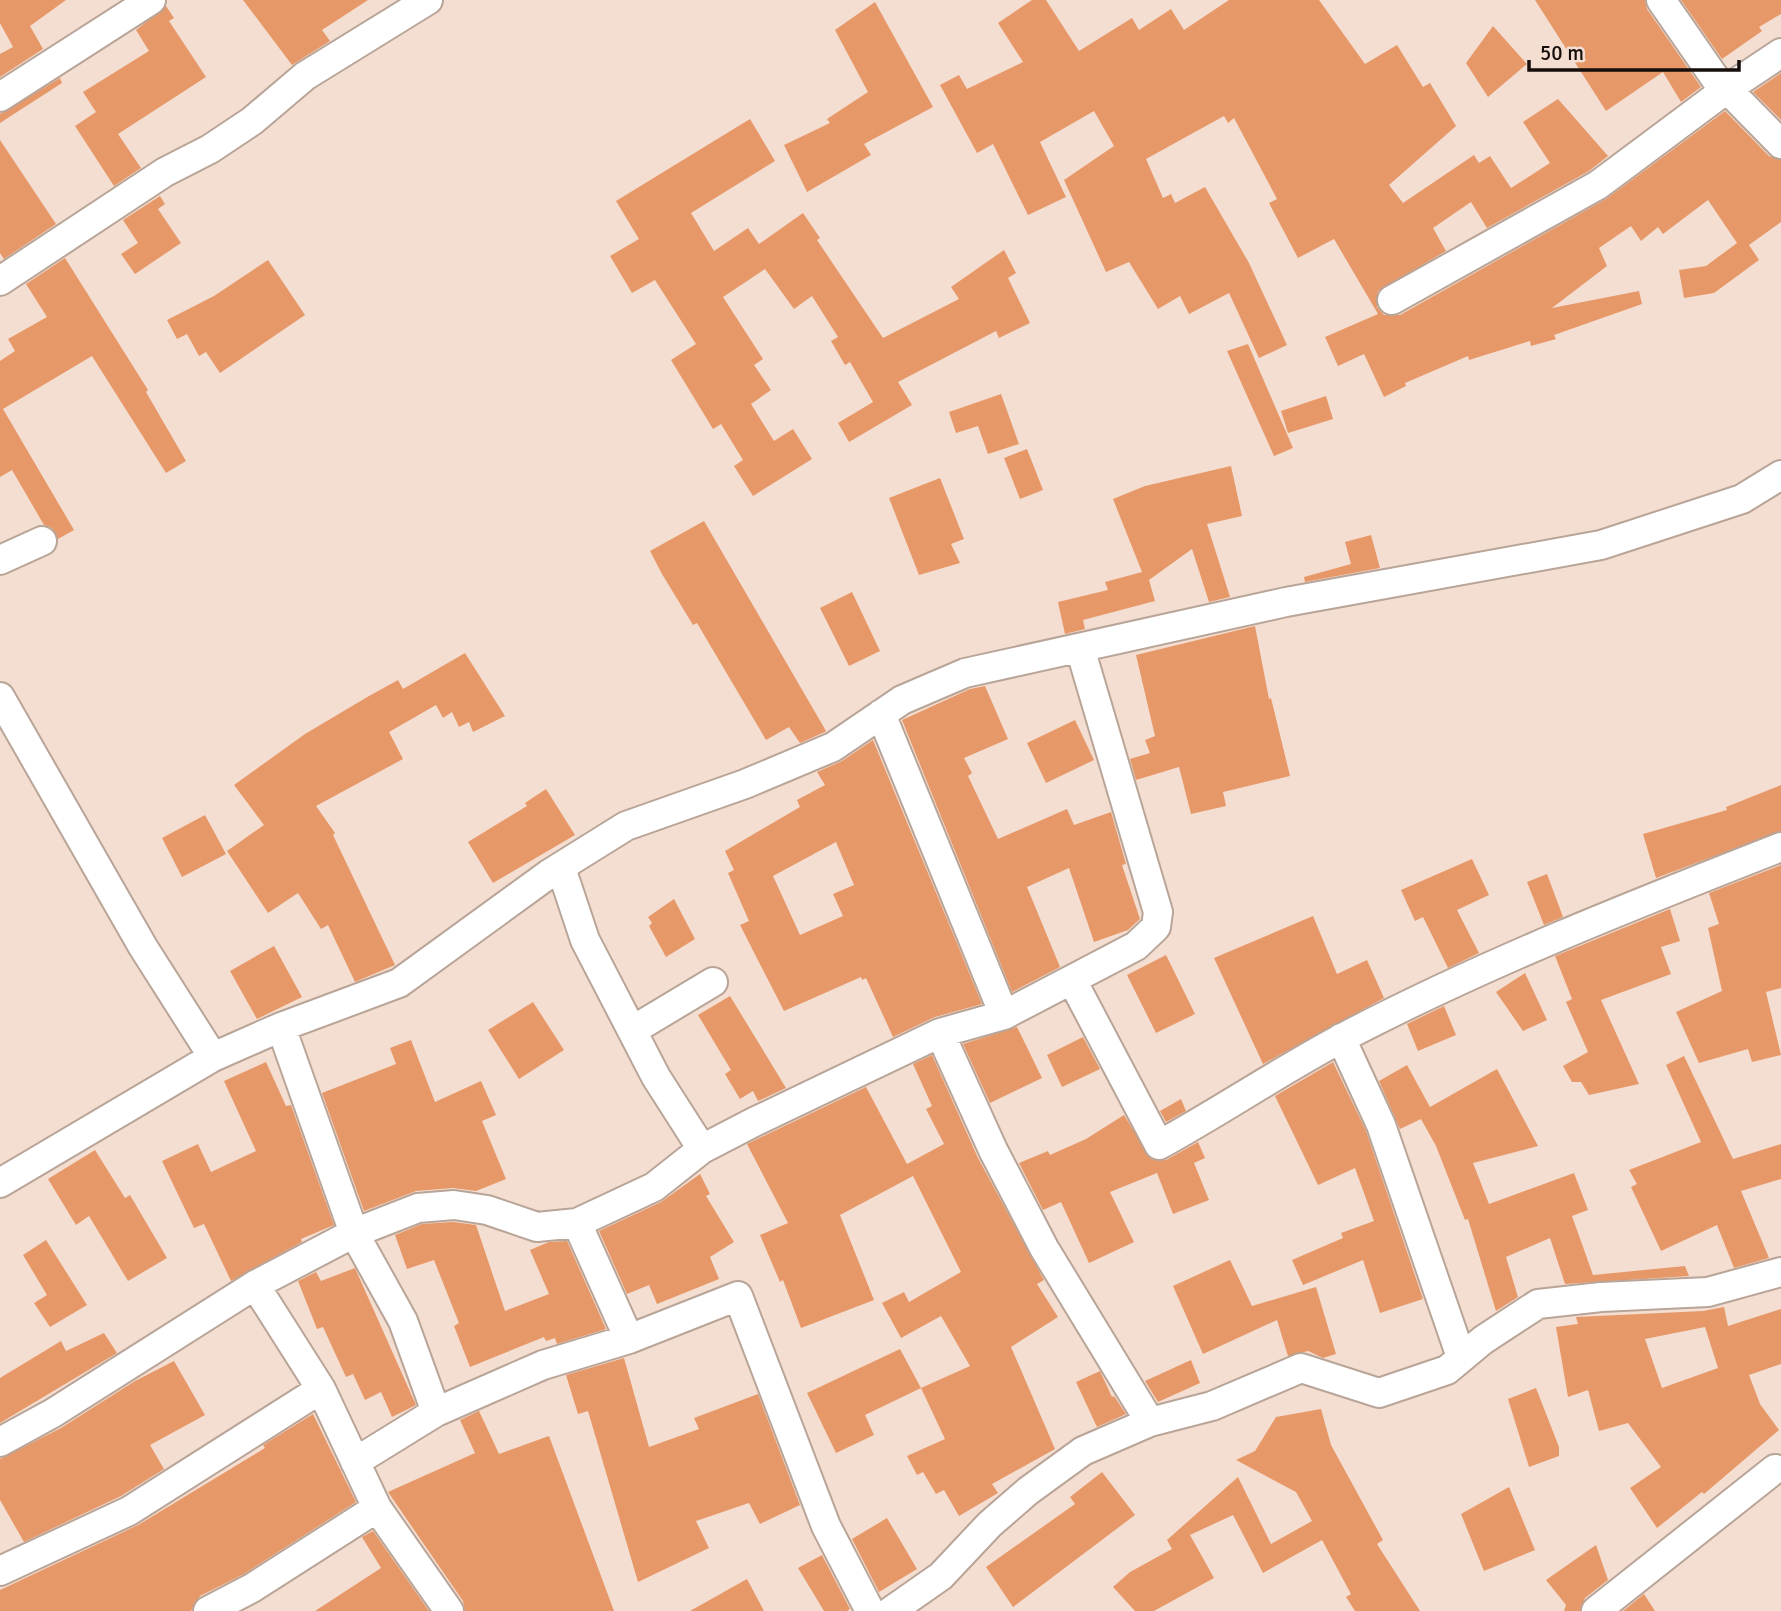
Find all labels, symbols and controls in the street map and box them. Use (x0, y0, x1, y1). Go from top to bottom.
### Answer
scale bar (1529, 28, 1739, 72)
text: 50 m (1540, 40, 1584, 66)

